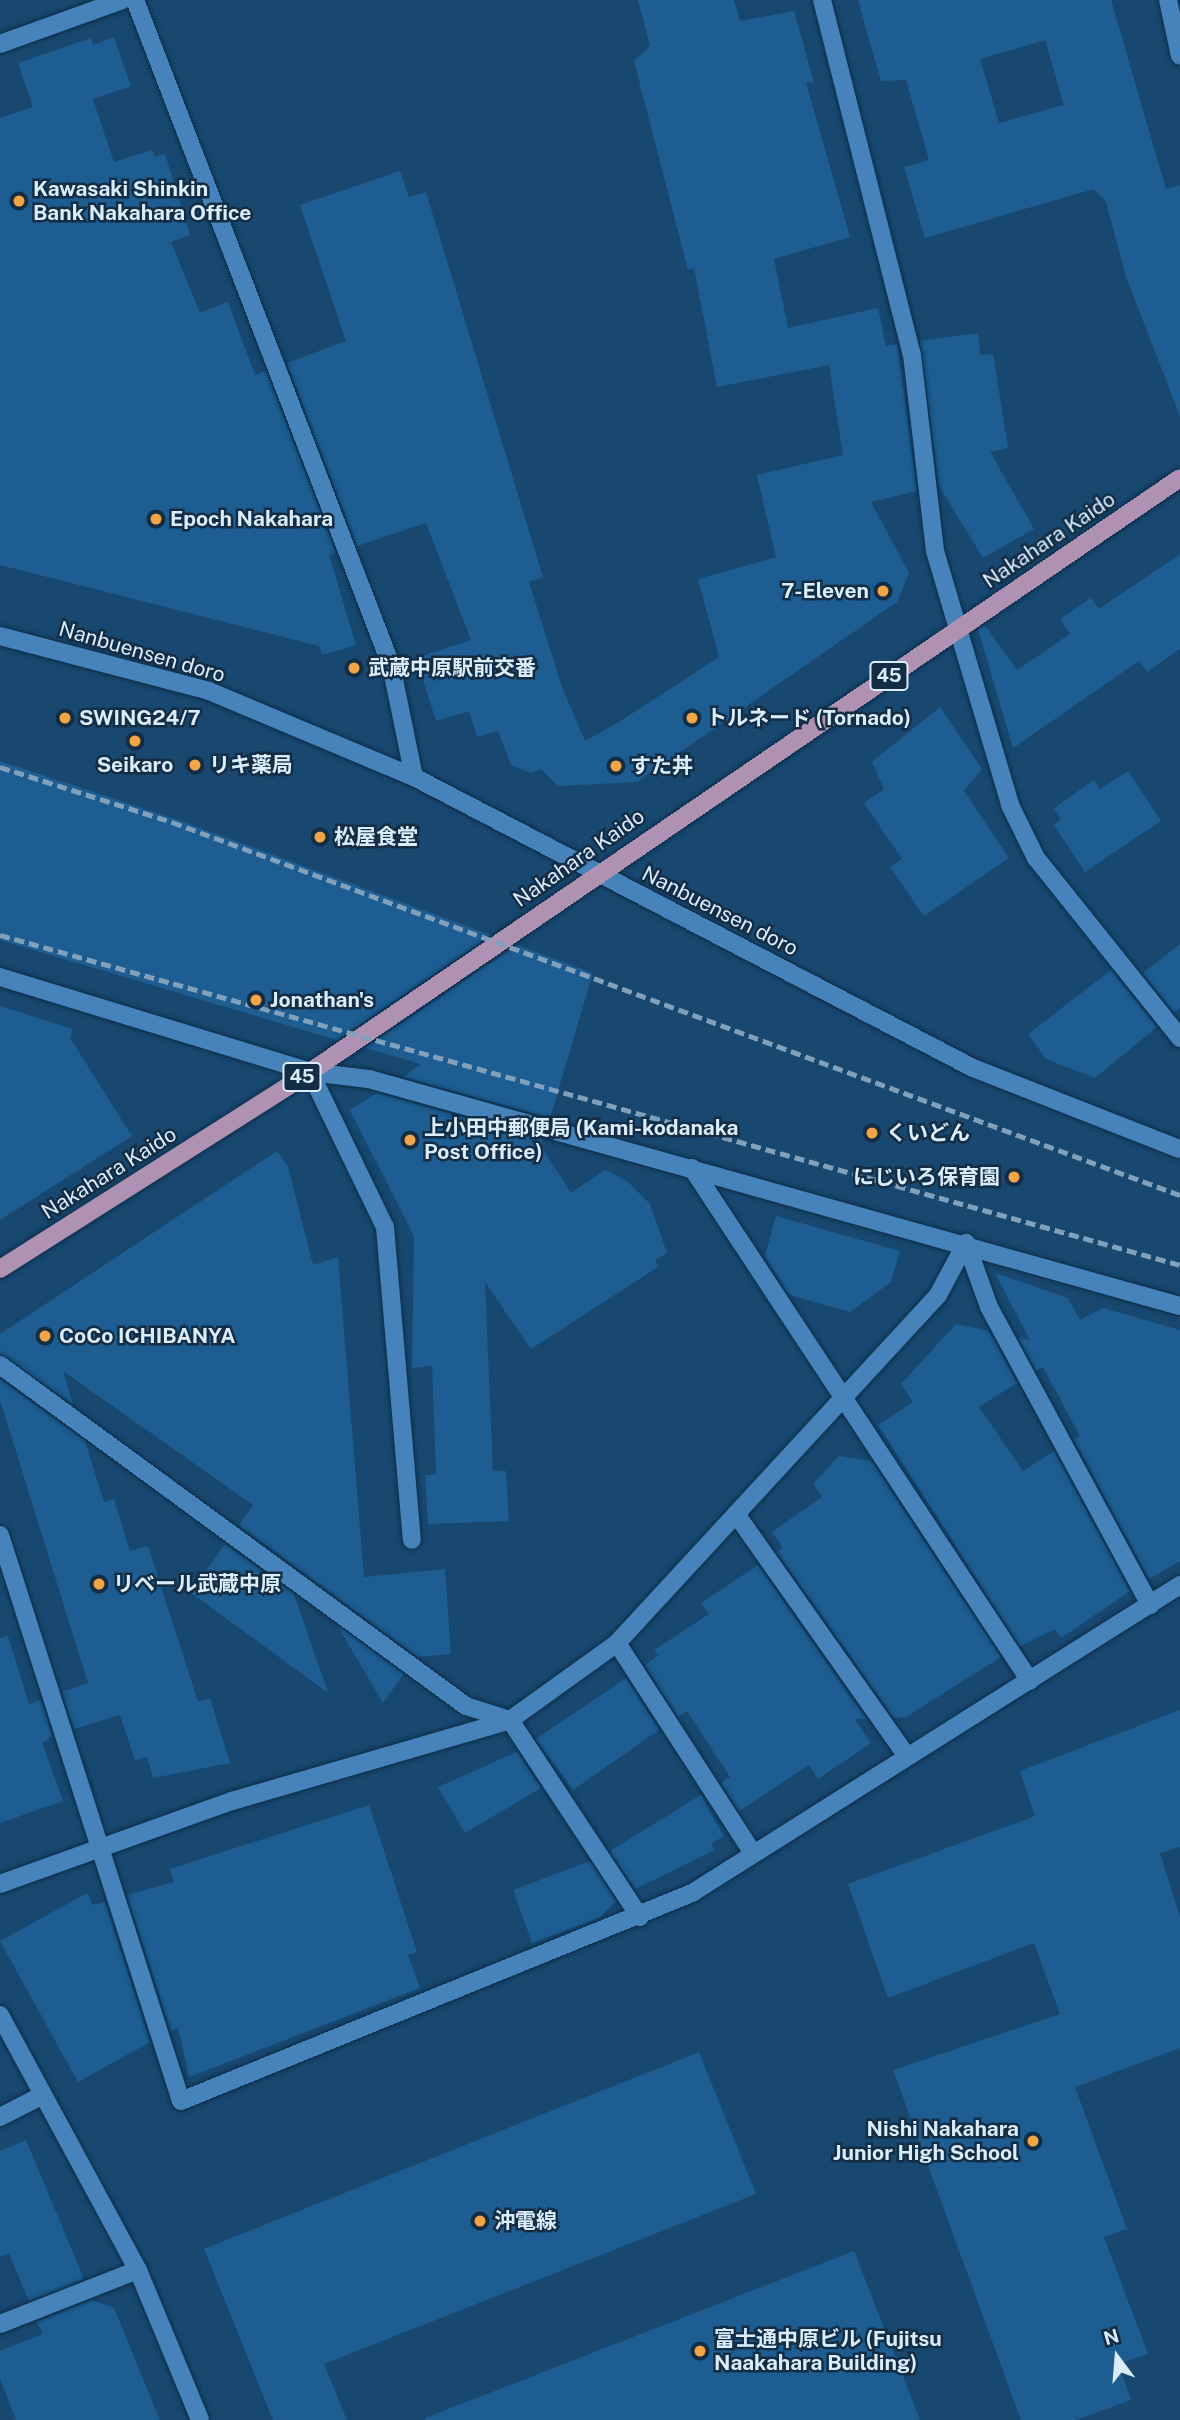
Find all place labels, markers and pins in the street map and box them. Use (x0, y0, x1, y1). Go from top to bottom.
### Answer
place label: Kawasaki Shinkin Bank Nakahara Office (33, 176, 251, 226)
marker: Kawasaki Shinkin Bank Nakahara Office (11, 193, 27, 209)
place label: Epoch Nakahara (170, 506, 333, 532)
marker: Epoch Nakahara (148, 511, 164, 527)
place label: 7-Eleven (781, 578, 869, 604)
marker: 7-Eleven (875, 583, 891, 599)
place label: 武蔵中原駅前交番 (368, 655, 536, 681)
marker: 武蔵中原駅前交番 (346, 660, 362, 676)
place label: SWING24/7 (79, 705, 201, 731)
place label: トルネード (Tornado) (706, 705, 911, 731)
marker: SWING24/7 (57, 710, 73, 726)
marker: トルネード (Tornado) (684, 710, 700, 726)
marker: Seikaro (127, 733, 143, 749)
place label: Seikaro (97, 752, 173, 778)
place label: リキ薬局 (209, 752, 293, 778)
place label: すた丼 (630, 753, 693, 779)
marker: リキ薬局 (187, 757, 203, 773)
marker: すた丼 (608, 758, 624, 774)
place label: 松屋食堂 (334, 824, 418, 850)
marker: 松屋食堂 (312, 829, 328, 845)
place label: Jonathan's (270, 987, 374, 1013)
marker: Jonathan's (248, 992, 264, 1008)
place label: 上小田中郵便局 (Kami-kodanaka Post Office) (424, 1115, 738, 1165)
place label: くいどん (886, 1120, 970, 1146)
marker: くいどん (864, 1125, 880, 1141)
marker: 上小田中郵便局 (Kami-kodanaka Post Office) (402, 1132, 418, 1148)
place label: にじいろ保育園 (853, 1164, 1000, 1190)
marker: にじいろ保育園 (1006, 1169, 1022, 1185)
place label: CoCo ICHIBANYA (59, 1323, 236, 1349)
marker: CoCo ICHIBANYA (37, 1328, 53, 1344)
place label: リベール武蔵中原 (113, 1571, 281, 1597)
marker: リベール武蔵中原 (91, 1576, 107, 1592)
place label: Nishi Nakahara Junior High School (833, 2116, 1019, 2166)
marker: Nishi Nakahara Junior High School (1025, 2133, 1041, 2149)
place label: 沖電線 (494, 2208, 557, 2234)
marker: 沖電線 (472, 2213, 488, 2229)
place label: 富士通中原ビル (Fujitsu Naakahara Building) (714, 2326, 942, 2376)
marker: 富士通中原ビル (Fujitsu Naakahara Building) (692, 2343, 708, 2359)

